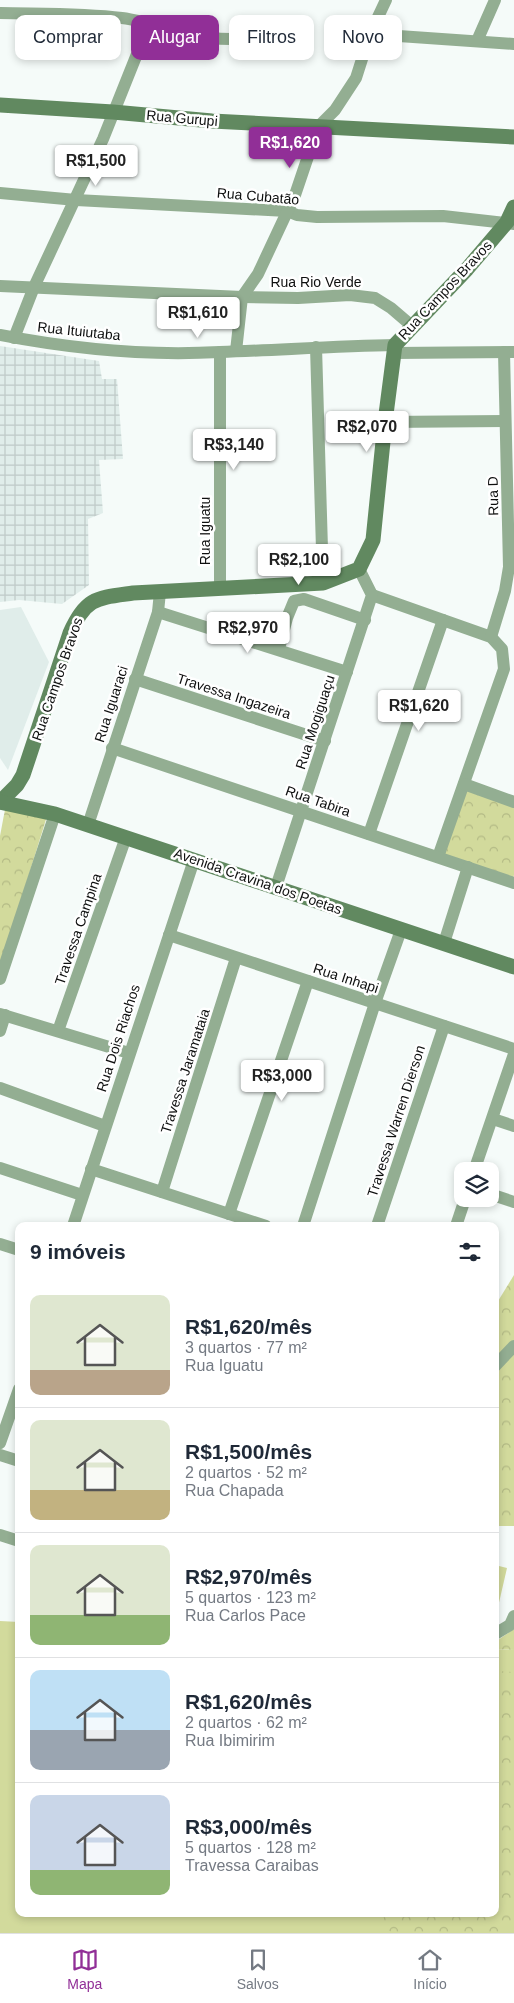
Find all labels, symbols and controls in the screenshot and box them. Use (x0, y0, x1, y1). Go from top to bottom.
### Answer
chip: Comprar (15, 15, 121, 60)
chip: Alugar (131, 15, 219, 60)
chip: Filtros (229, 15, 314, 60)
chip: Novo (324, 15, 402, 60)
street label: Rua Gurupi (146, 107, 218, 129)
pin: R$1,620 (244, 126, 336, 169)
text: R$1,620 (260, 134, 320, 151)
pin: R$1,500 (50, 144, 142, 187)
text: R$1,500 (66, 152, 126, 169)
street label: Rua Cubatão (216, 184, 300, 208)
street label: Rua Campos Bravos (395, 237, 495, 343)
street label: Rua Rio Verde (270, 274, 362, 290)
pin: R$1,610 (152, 296, 244, 339)
text: R$1,610 (168, 304, 228, 321)
street label: Rua Ituiutaba (37, 319, 121, 343)
pin: R$2,070 (321, 410, 413, 453)
text: R$2,070 (337, 418, 397, 435)
pin: R$3,140 (188, 428, 280, 471)
text: R$3,140 (204, 436, 264, 453)
street label: Rua D (485, 476, 501, 516)
street label: Rua Iguatu (197, 497, 213, 565)
pin: R$2,100 (253, 544, 345, 586)
text: R$2,100 (269, 551, 329, 568)
pin: R$2,970 (202, 612, 294, 654)
street label: Rua Campos Bravos (28, 615, 86, 743)
text: R$2,970 (218, 619, 278, 636)
street label: Rua Iguaraci (91, 664, 131, 744)
street label: Travessa Ingazeira (175, 670, 293, 722)
street label: Rua Mogiguaçu (292, 673, 338, 771)
pin: R$1,620 (373, 690, 465, 732)
text: R$1,620 (389, 697, 449, 714)
street label: Rua Tabira (284, 782, 353, 820)
street label: Avenida Cravina dos Poetas (172, 845, 344, 917)
street label: Travessa Campina (51, 871, 105, 987)
street label: Rua Inhapi (311, 960, 381, 996)
street label: Rua Dois Riachos (93, 982, 143, 1094)
street label: Travessa Jaramataia (157, 1006, 213, 1135)
street label: Travessa Warren Dierson (364, 1043, 428, 1199)
pin: R$3,000 (236, 1060, 328, 1102)
text: R$3,000 (252, 1067, 312, 1084)
map controls (454, 1162, 499, 1207)
button: layers (454, 1162, 499, 1207)
icon: filters (456, 1238, 484, 1266)
text: 9 imóveis (30, 1240, 126, 1263)
icon: home (70, 1315, 130, 1375)
text: R$1,620/mês (185, 1315, 312, 1338)
text: 3 quartos · 77 m² (185, 1339, 307, 1356)
text: Rua Iguatu (185, 1357, 263, 1374)
icon: home (70, 1440, 130, 1500)
text: R$1,500/mês (185, 1440, 312, 1463)
text: 2 quartos · 52 m² (185, 1464, 307, 1481)
text: Rua Chapada (185, 1482, 284, 1499)
icon: home (70, 1565, 130, 1625)
text: R$2,970/mês (185, 1565, 312, 1588)
text: 5 quartos · 123 m² (185, 1589, 316, 1606)
text: Rua Carlos Pace (185, 1607, 306, 1624)
icon: home (70, 1690, 130, 1750)
text: R$1,620/mês (185, 1690, 312, 1713)
text: 2 quartos · 62 m² (185, 1714, 307, 1731)
text: Rua Ibimirim (185, 1732, 275, 1749)
icon: home (70, 1815, 130, 1875)
text: R$3,000/mês (185, 1815, 312, 1838)
text: 5 quartos · 128 m² (185, 1839, 316, 1856)
text: Travessa Caraibas (185, 1857, 319, 1874)
tab: Mapa (67, 1946, 102, 1992)
tab: Salvos (237, 1946, 279, 1992)
tab: Início (413, 1946, 447, 1992)

